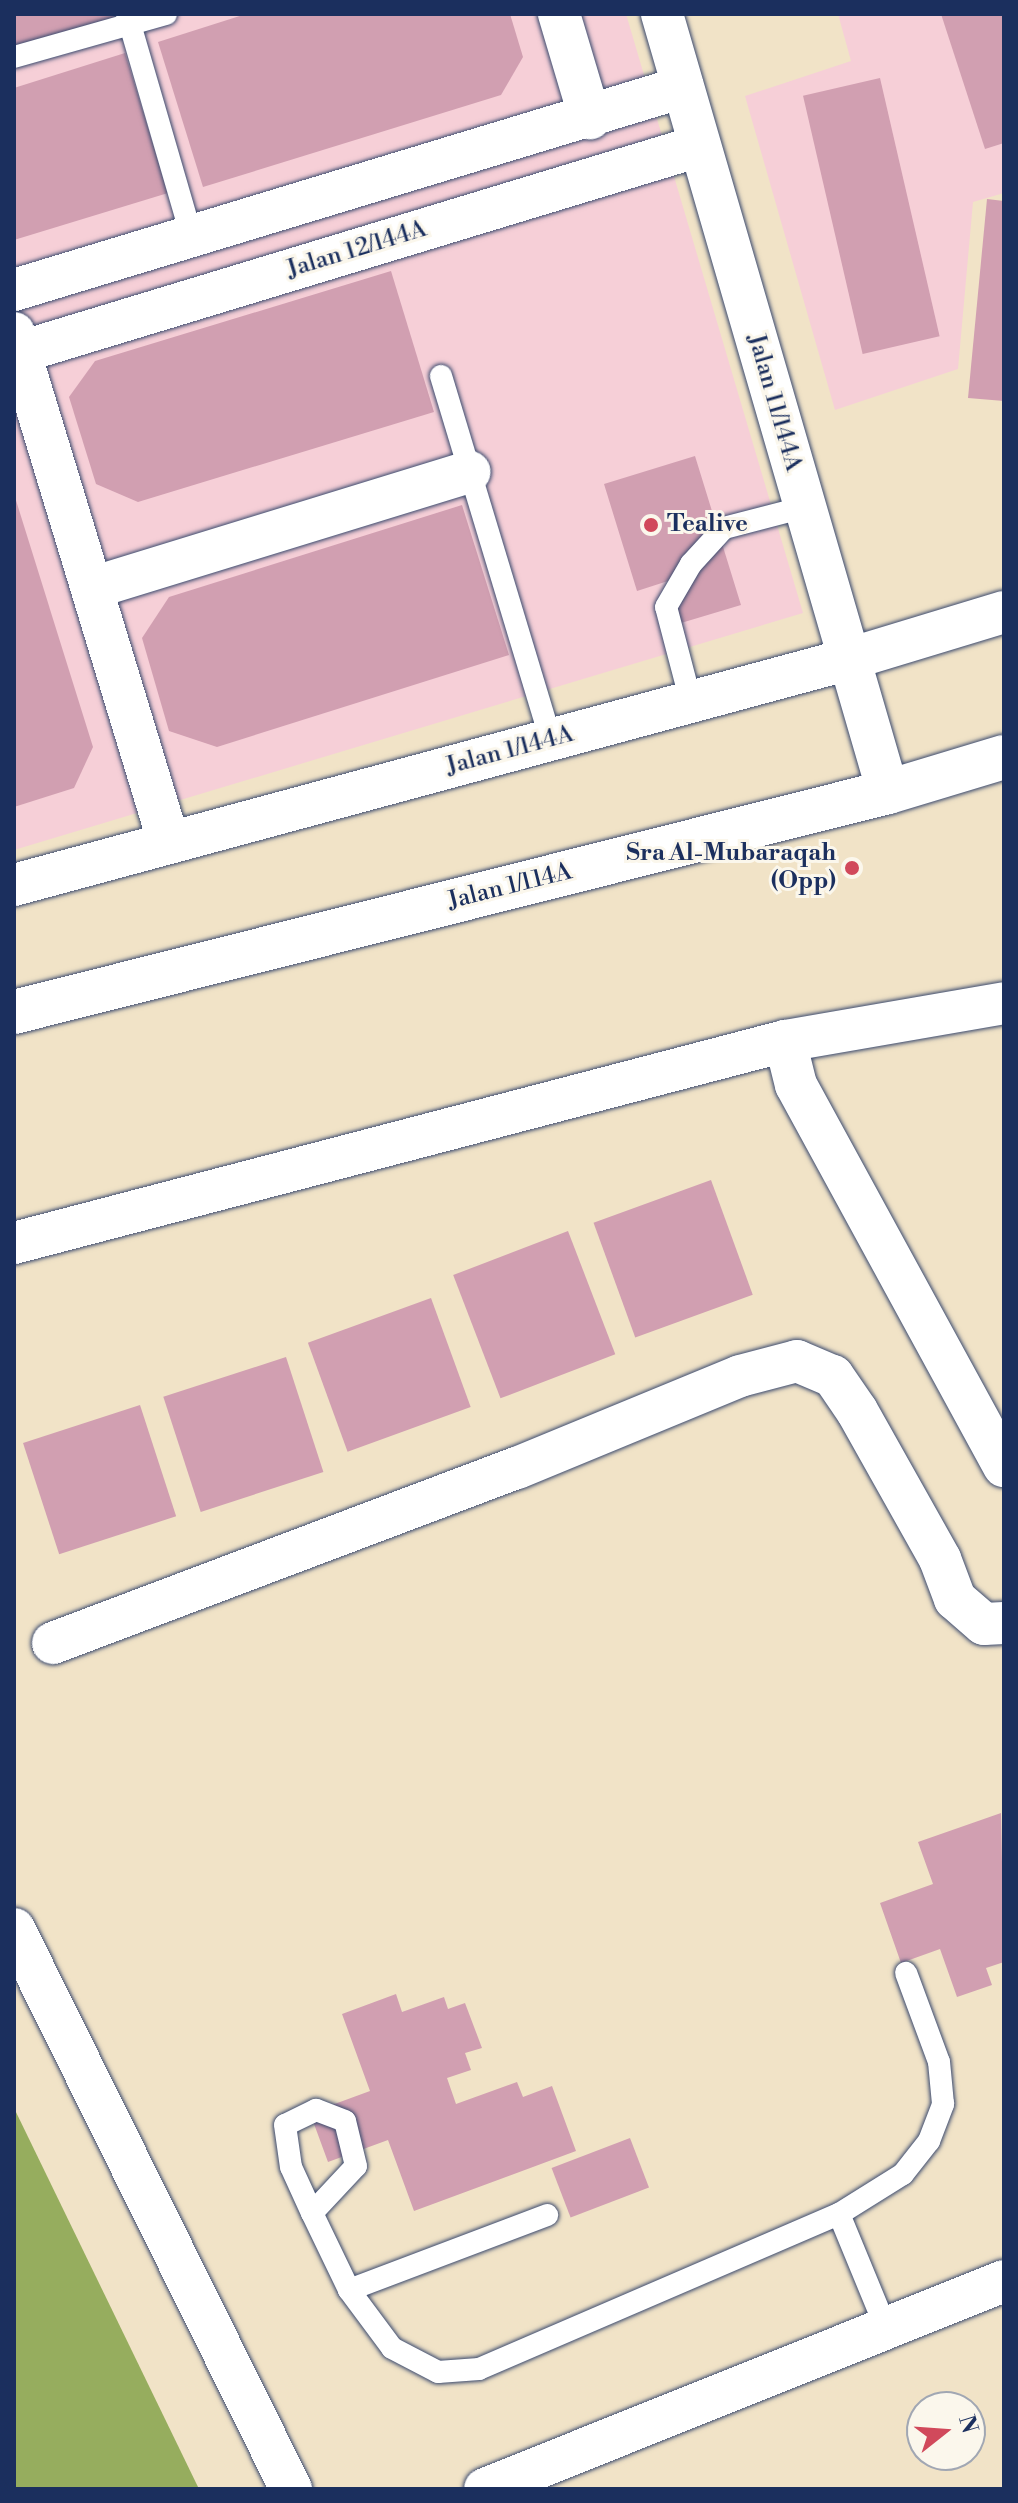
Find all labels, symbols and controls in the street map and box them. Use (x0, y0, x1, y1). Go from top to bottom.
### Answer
street label: Jalan 12/144A (284, 215, 430, 285)
street label: Jalan 11/144A (741, 331, 807, 475)
place label: Tealive (667, 511, 748, 539)
marker: Tealive (642, 516, 660, 534)
street label: Jalan 1/144A (443, 720, 577, 782)
place label: Sra Al-Mubaraqah (Opp) (626, 840, 836, 896)
street label: Jalan 1/114A (445, 858, 575, 916)
marker: Sra Al-Mubaraqah (Opp) (843, 859, 861, 877)
north arrow (906, 2391, 986, 2471)
text: N (952, 2412, 983, 2437)

